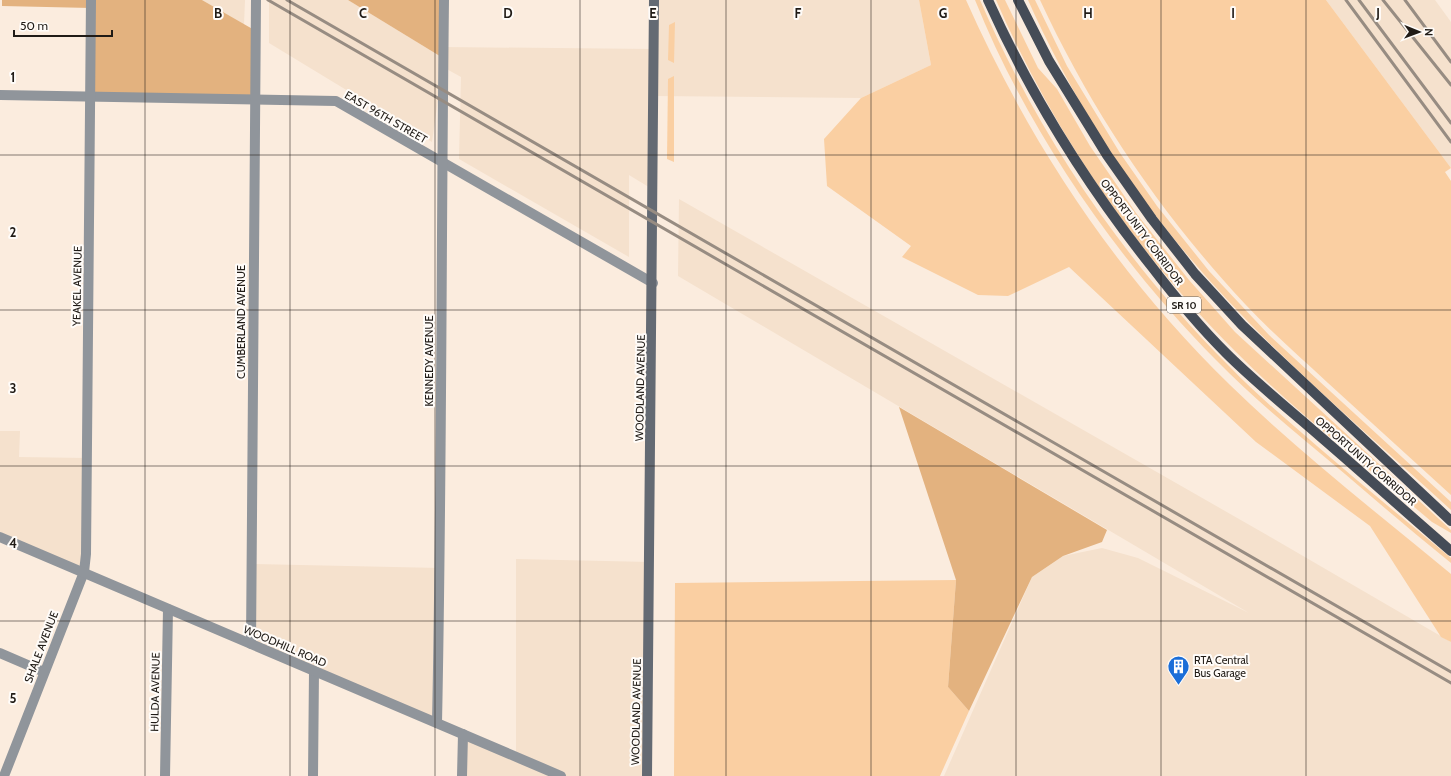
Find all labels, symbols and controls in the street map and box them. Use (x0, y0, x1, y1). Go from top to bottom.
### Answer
text: B (214, 5, 222, 21)
text: C (359, 5, 367, 21)
text: D (503, 5, 513, 21)
text: E (649, 5, 657, 21)
text: F (795, 5, 802, 21)
text: G (939, 5, 948, 21)
text: H (1083, 5, 1093, 21)
text: I (1231, 5, 1235, 21)
text: J (1375, 5, 1380, 21)
scale bar (14, 12, 112, 38)
north arrow (1399, 12, 1439, 52)
text: 50 m (20, 18, 48, 33)
text: N (1422, 28, 1436, 36)
text: 1 (11, 69, 15, 85)
street label: EAST 96TH STREET (342, 88, 430, 146)
street label: OPPORTUNITY CORRIDOR (1098, 176, 1187, 288)
text: 2 (10, 224, 17, 240)
street label: YEAKEL AVENUE (69, 246, 85, 327)
street label: CUMBERLAND AVENUE (234, 265, 248, 379)
road number: SR 10 (1167, 297, 1201, 313)
street label: KENNEDY AVENUE (422, 315, 436, 407)
street label: WOODLAND AVENUE (632, 335, 648, 441)
text: 3 (9, 380, 17, 396)
street label: OPPORTUNITY CORRIDOR (1313, 413, 1420, 509)
text: 4 (9, 535, 17, 551)
street label: SHALE AVENUE (21, 609, 61, 685)
street label: WOODHILL ROAD (241, 622, 329, 670)
street label: HULDA AVENUE (147, 652, 163, 732)
building icon: RTA Central Bus Garage (1165, 653, 1191, 686)
place label: RTA Central Bus Garage (1194, 653, 1249, 680)
street label: WOODLAND AVENUE (628, 659, 644, 765)
text: 5 (10, 690, 17, 706)

